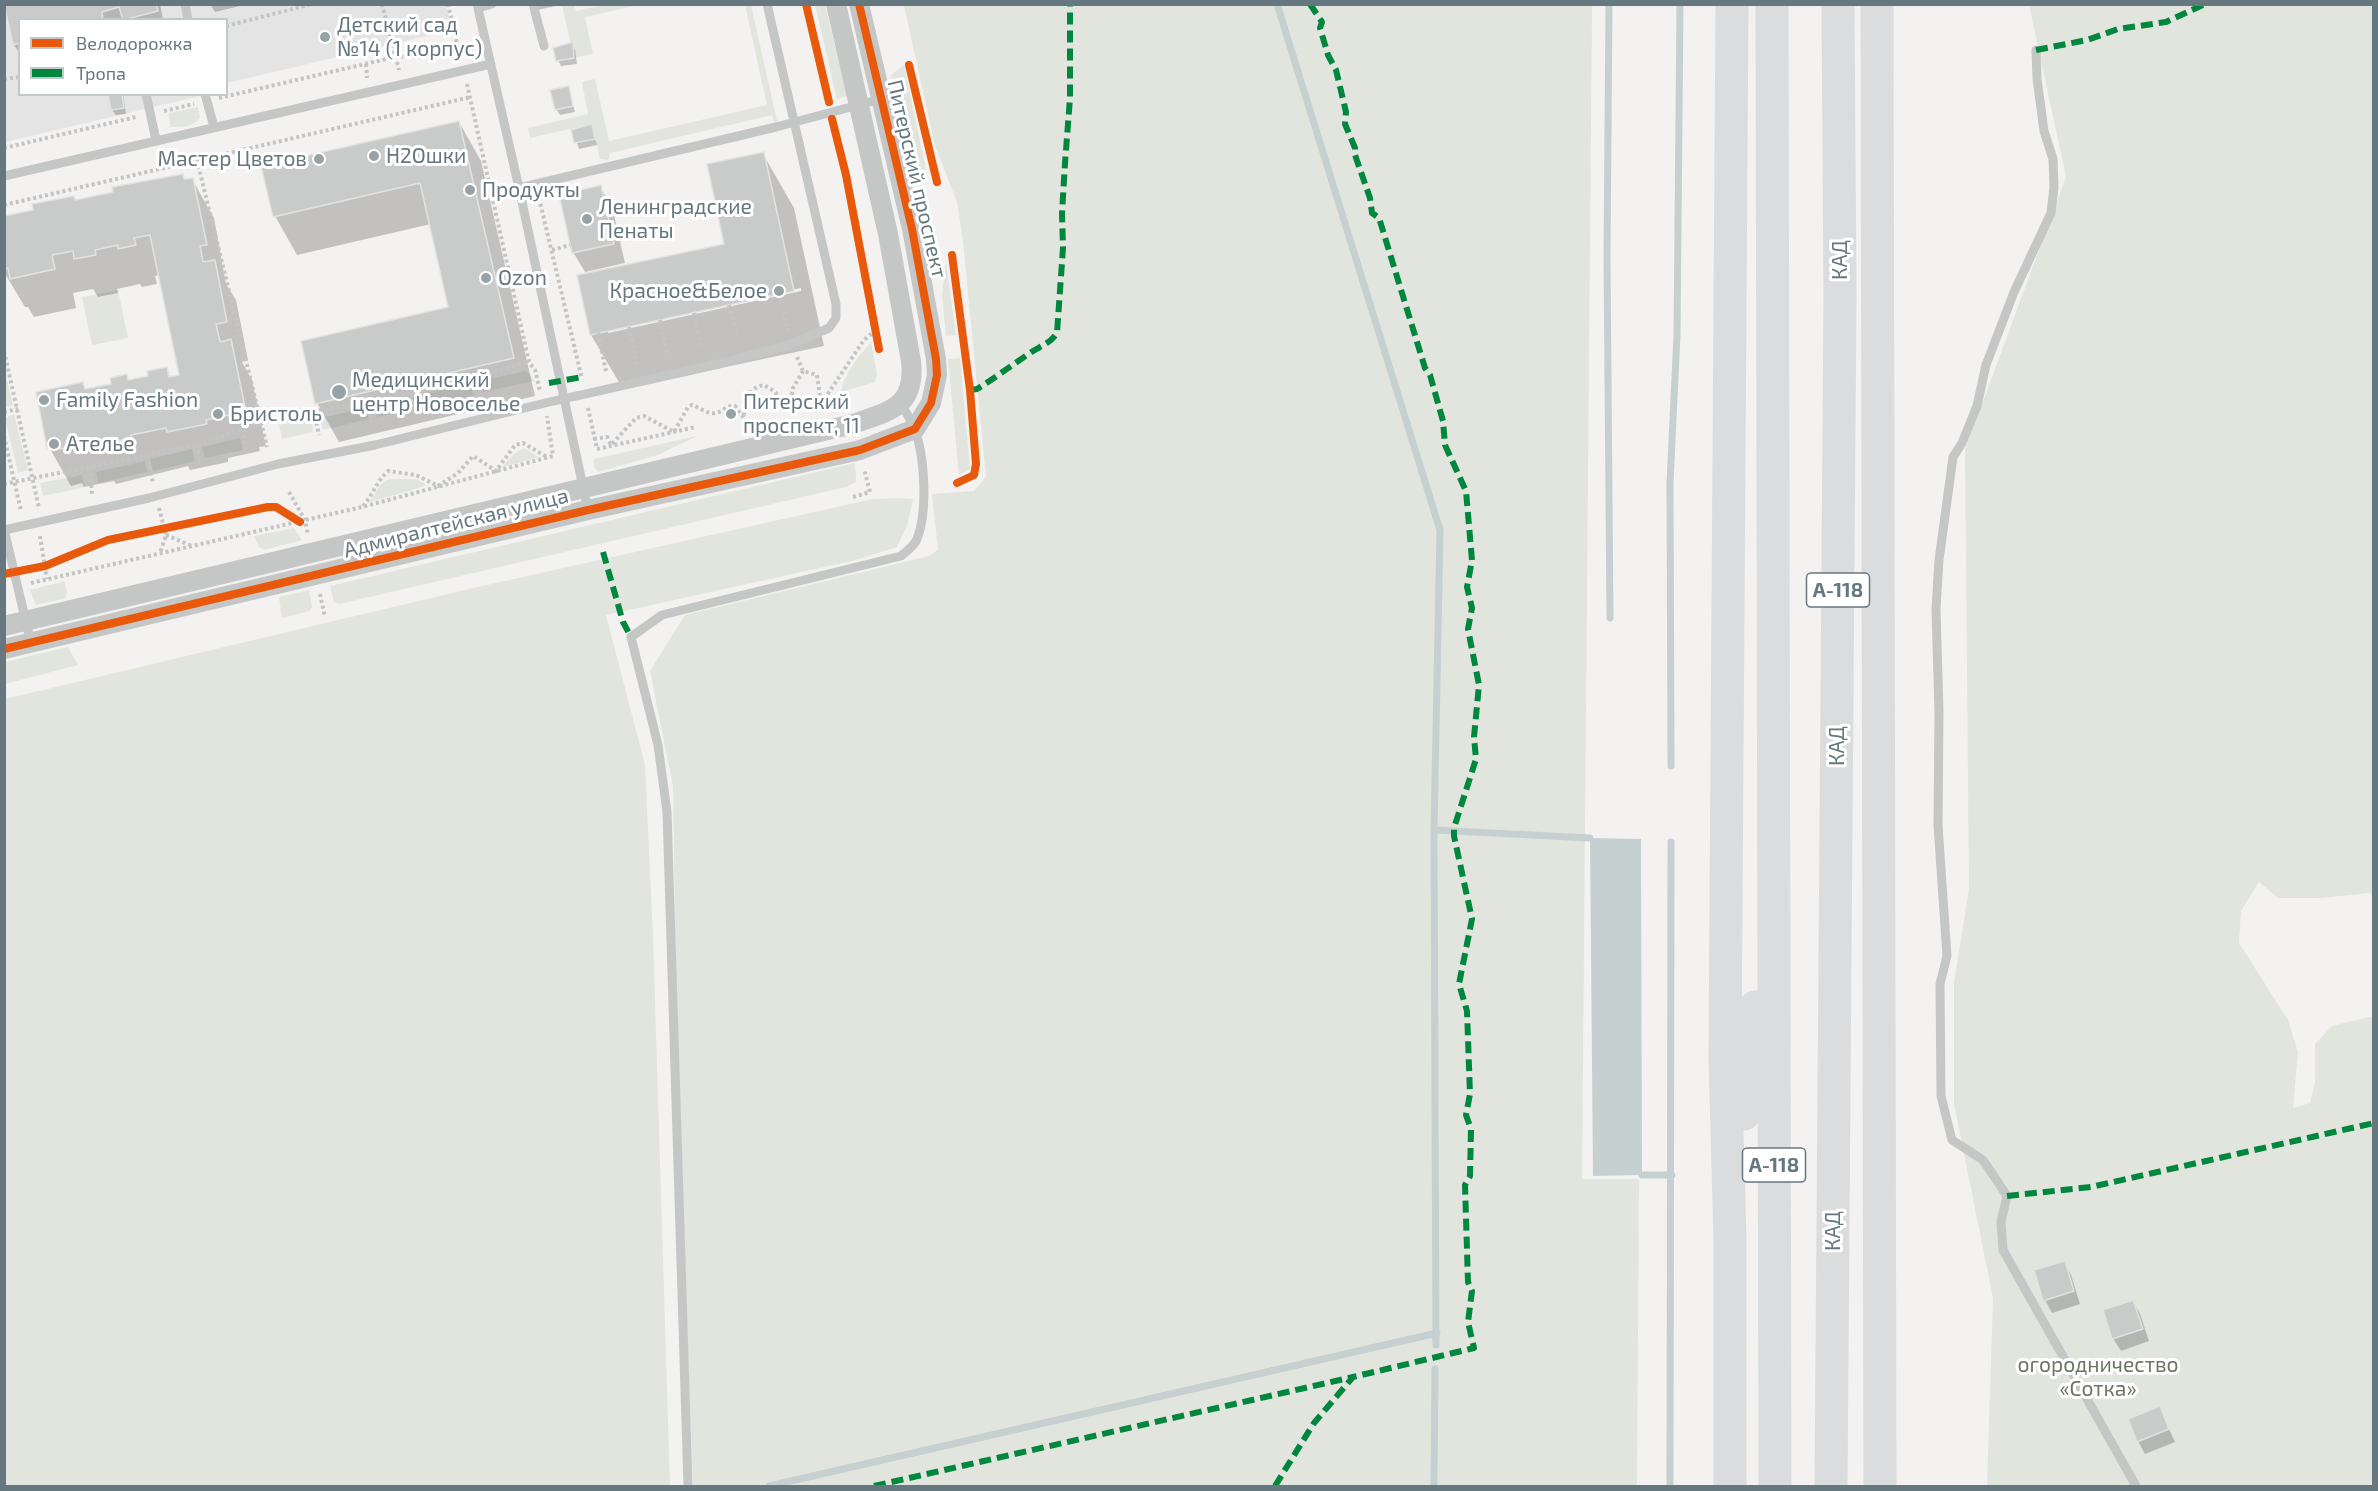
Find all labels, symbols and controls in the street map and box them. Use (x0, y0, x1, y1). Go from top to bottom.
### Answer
place label: Детский сад №14 (1 корпус) (337, 12, 482, 62)
legend (18, 18, 228, 96)
marker: Детский сад №14 (1 корпус) (318, 30, 332, 44)
text: Велодорожка (76, 32, 192, 54)
text: Тропа (76, 62, 126, 84)
street label: Питерский проспект (882, 77, 952, 281)
place label: H2Oшки (386, 143, 466, 169)
place label: Мастер Цветов (157, 146, 307, 172)
marker: H2Oшки (367, 149, 381, 163)
marker: Мастер Цветов (312, 152, 326, 166)
place label: Продукты (482, 177, 580, 203)
marker: Продукты (463, 183, 477, 197)
place label: Ленинградские Пенаты (599, 194, 752, 244)
marker: Ленинградские Пенаты (580, 212, 594, 226)
street label: КАД (1827, 240, 1853, 280)
place label: Ozon (498, 265, 547, 291)
marker: Ozon (479, 271, 493, 285)
place label: Красное&Белое (609, 278, 767, 304)
marker: Красное&Белое (772, 284, 786, 298)
place label: Медицинский центр Новоселье (352, 367, 520, 417)
marker: Медицинский центр Новоселье (330, 383, 348, 401)
place label: Family Fashion (56, 387, 198, 413)
place label: Питерский проспект, 11 (743, 389, 860, 439)
marker: Family Fashion (37, 393, 51, 407)
place label: Бристоль (230, 401, 322, 427)
marker: Бристоль (211, 407, 225, 421)
marker: Питерский проспект, 11 (724, 407, 738, 421)
place label: Ателье (66, 431, 135, 457)
marker: Ателье (47, 437, 61, 451)
street label: Адмиралтейская улица (341, 483, 571, 563)
road number: А-118 (1806, 573, 1870, 607)
street label: КАД (1824, 726, 1850, 766)
road number: А-118 (1742, 1148, 1806, 1182)
street label: КАД (1820, 1211, 1846, 1251)
park label: огородничество «Сотка» (2017, 1352, 2179, 1402)

